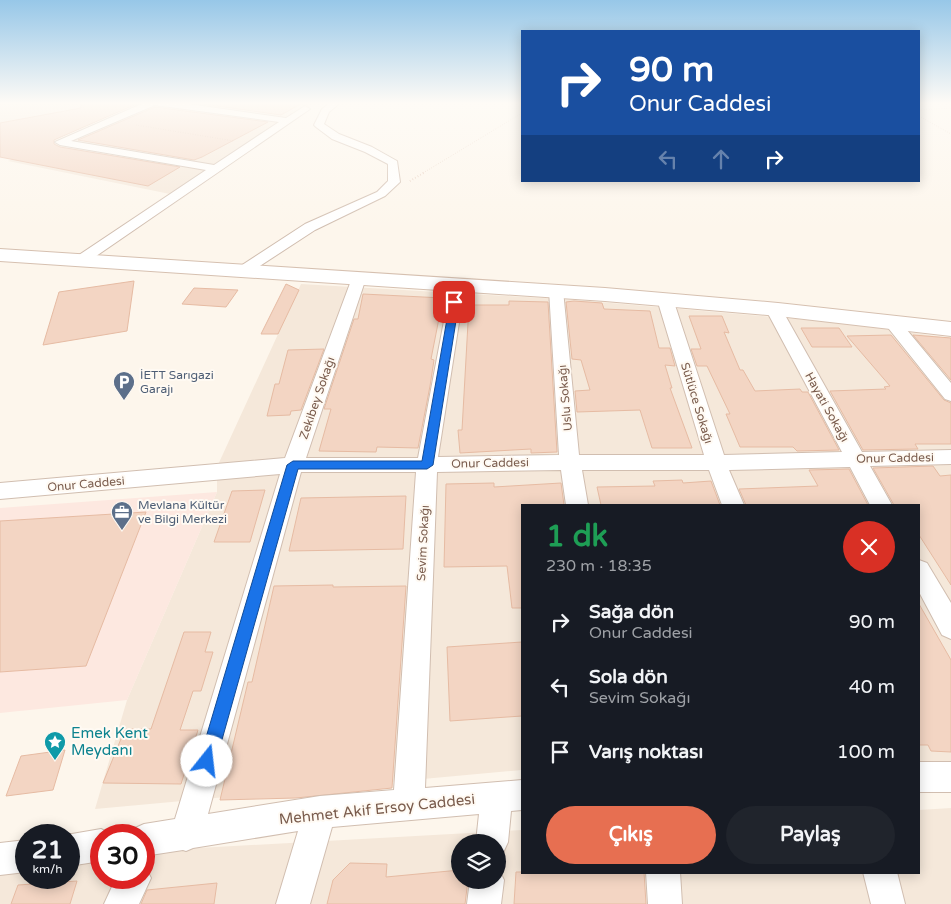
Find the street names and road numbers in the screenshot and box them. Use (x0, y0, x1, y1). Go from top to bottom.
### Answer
street label: Zekibey Sokağı (296, 355, 338, 441)
street label: Sütlüce Sokağı (678, 361, 716, 445)
street label: Uslu Sokağı (555, 364, 575, 432)
street label: Hayati Sokağı (802, 370, 852, 444)
street label: Onur Caddesi (856, 450, 934, 466)
street label: Onur Caddesi (451, 455, 529, 471)
street label: Onur Caddesi (47, 474, 125, 494)
street label: Sevim Sokağı (414, 505, 432, 581)
street label: Mehmet Akif Ersoy Caddesi (278, 790, 476, 828)

